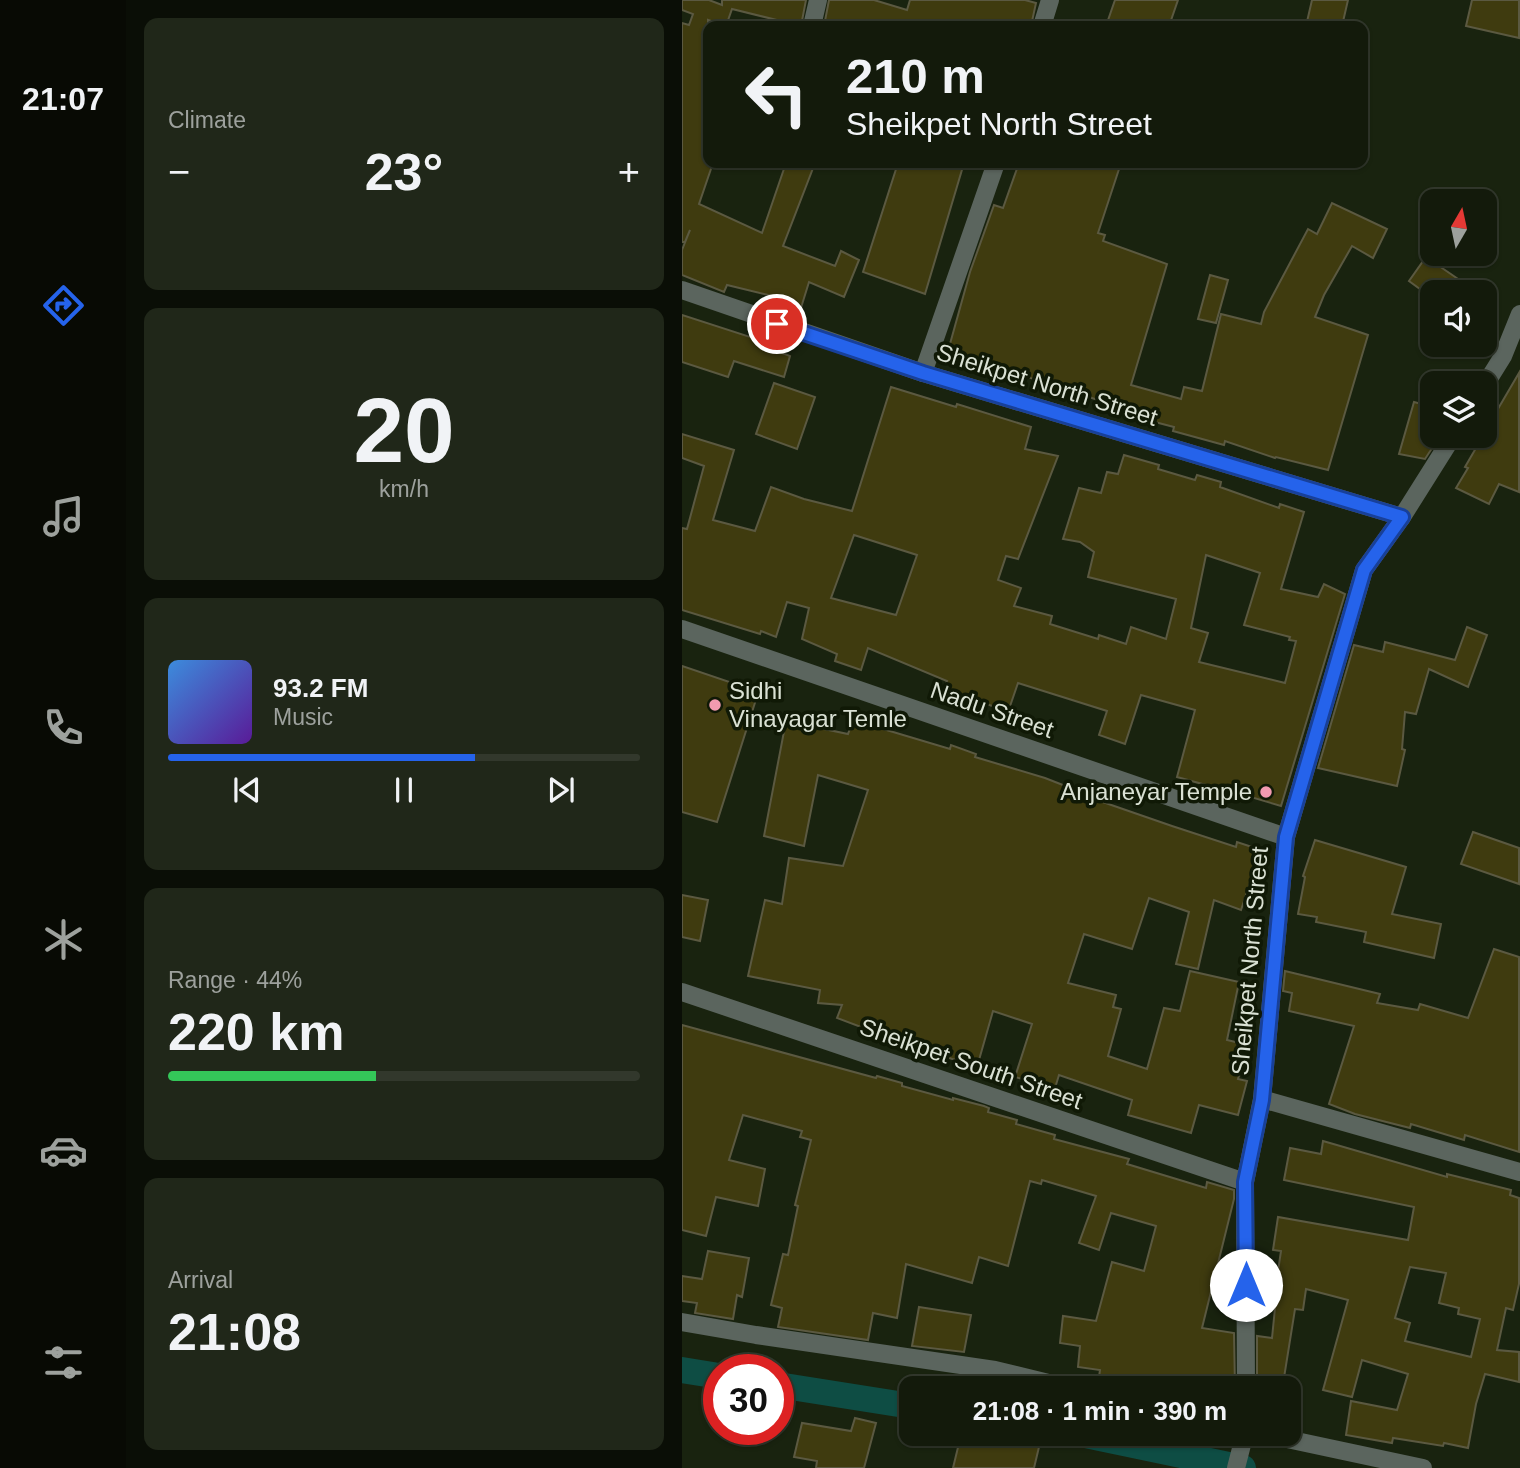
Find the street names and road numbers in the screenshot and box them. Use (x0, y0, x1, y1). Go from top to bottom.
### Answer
street label: Sheikpet North Street (933, 338, 1161, 431)
street label: Nadu Street (927, 676, 1057, 743)
street label: Sheikpet North Street (1226, 845, 1273, 1076)
street label: Sheikpet South Street (856, 1013, 1086, 1114)

